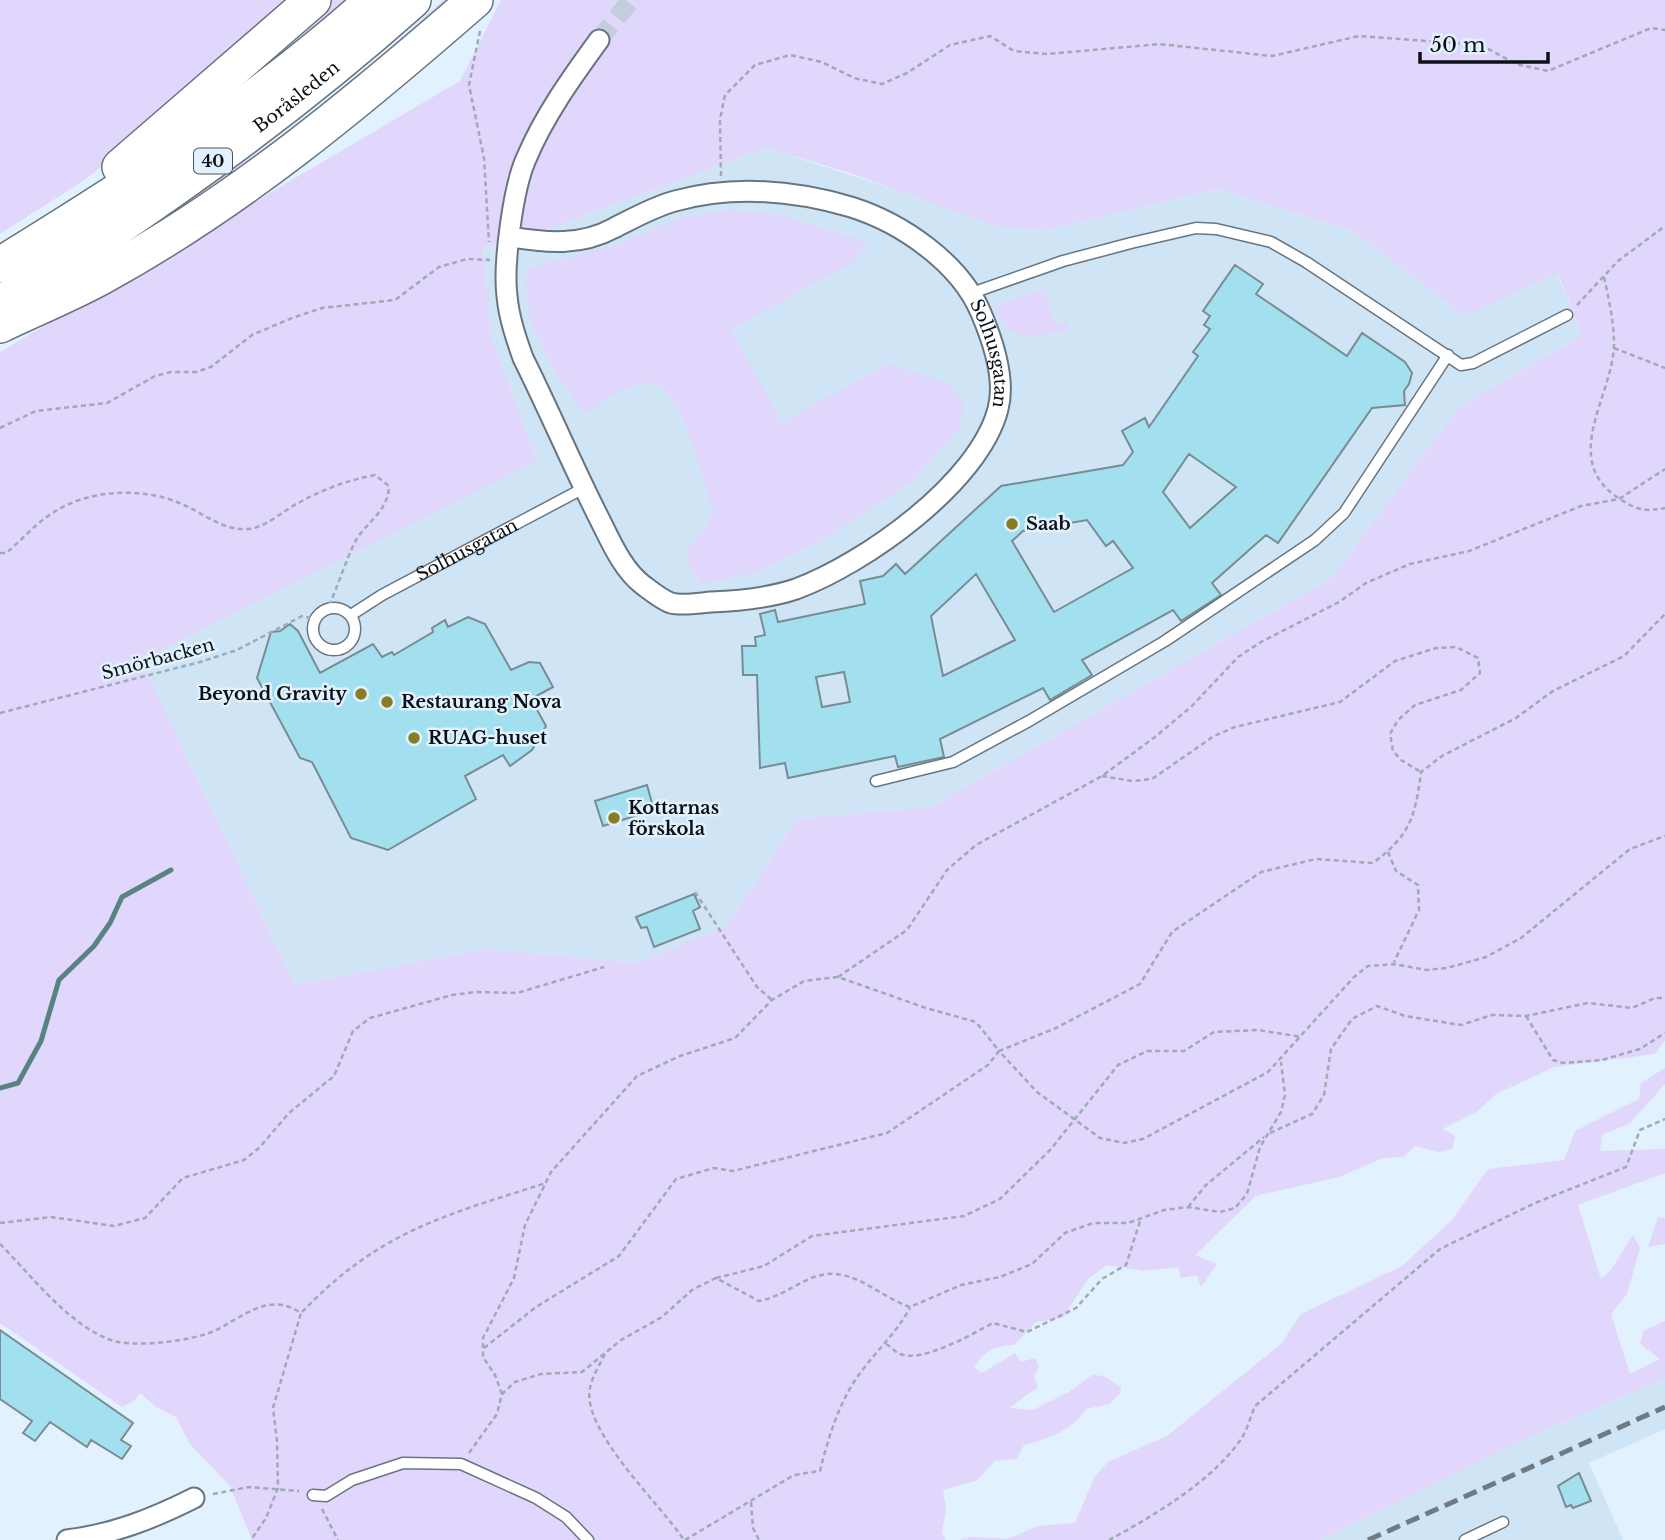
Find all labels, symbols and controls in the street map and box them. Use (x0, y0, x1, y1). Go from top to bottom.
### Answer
scale bar (1420, 21, 1548, 65)
text: 50 m (1430, 32, 1486, 58)
street label: Boråsleden (249, 56, 344, 138)
road number: 40 (194, 148, 232, 174)
street label: Solhusgatan (965, 295, 1012, 409)
place label: Saab (1026, 513, 1071, 535)
street label: Solhusgatan (412, 514, 522, 586)
marker: Saab (1004, 516, 1020, 532)
street label: Smörbacken (99, 633, 217, 685)
place label: Beyond Gravity (198, 683, 347, 705)
marker: Beyond Gravity (353, 686, 369, 702)
place label: Restaurang Nova (401, 691, 562, 713)
marker: Restaurang Nova (379, 694, 395, 710)
place label: RUAG-huset (428, 727, 547, 749)
marker: RUAG-huset (406, 730, 422, 746)
place label: Kottarnas förskola (628, 797, 719, 840)
marker: Kottarnas förskola (606, 810, 622, 826)

